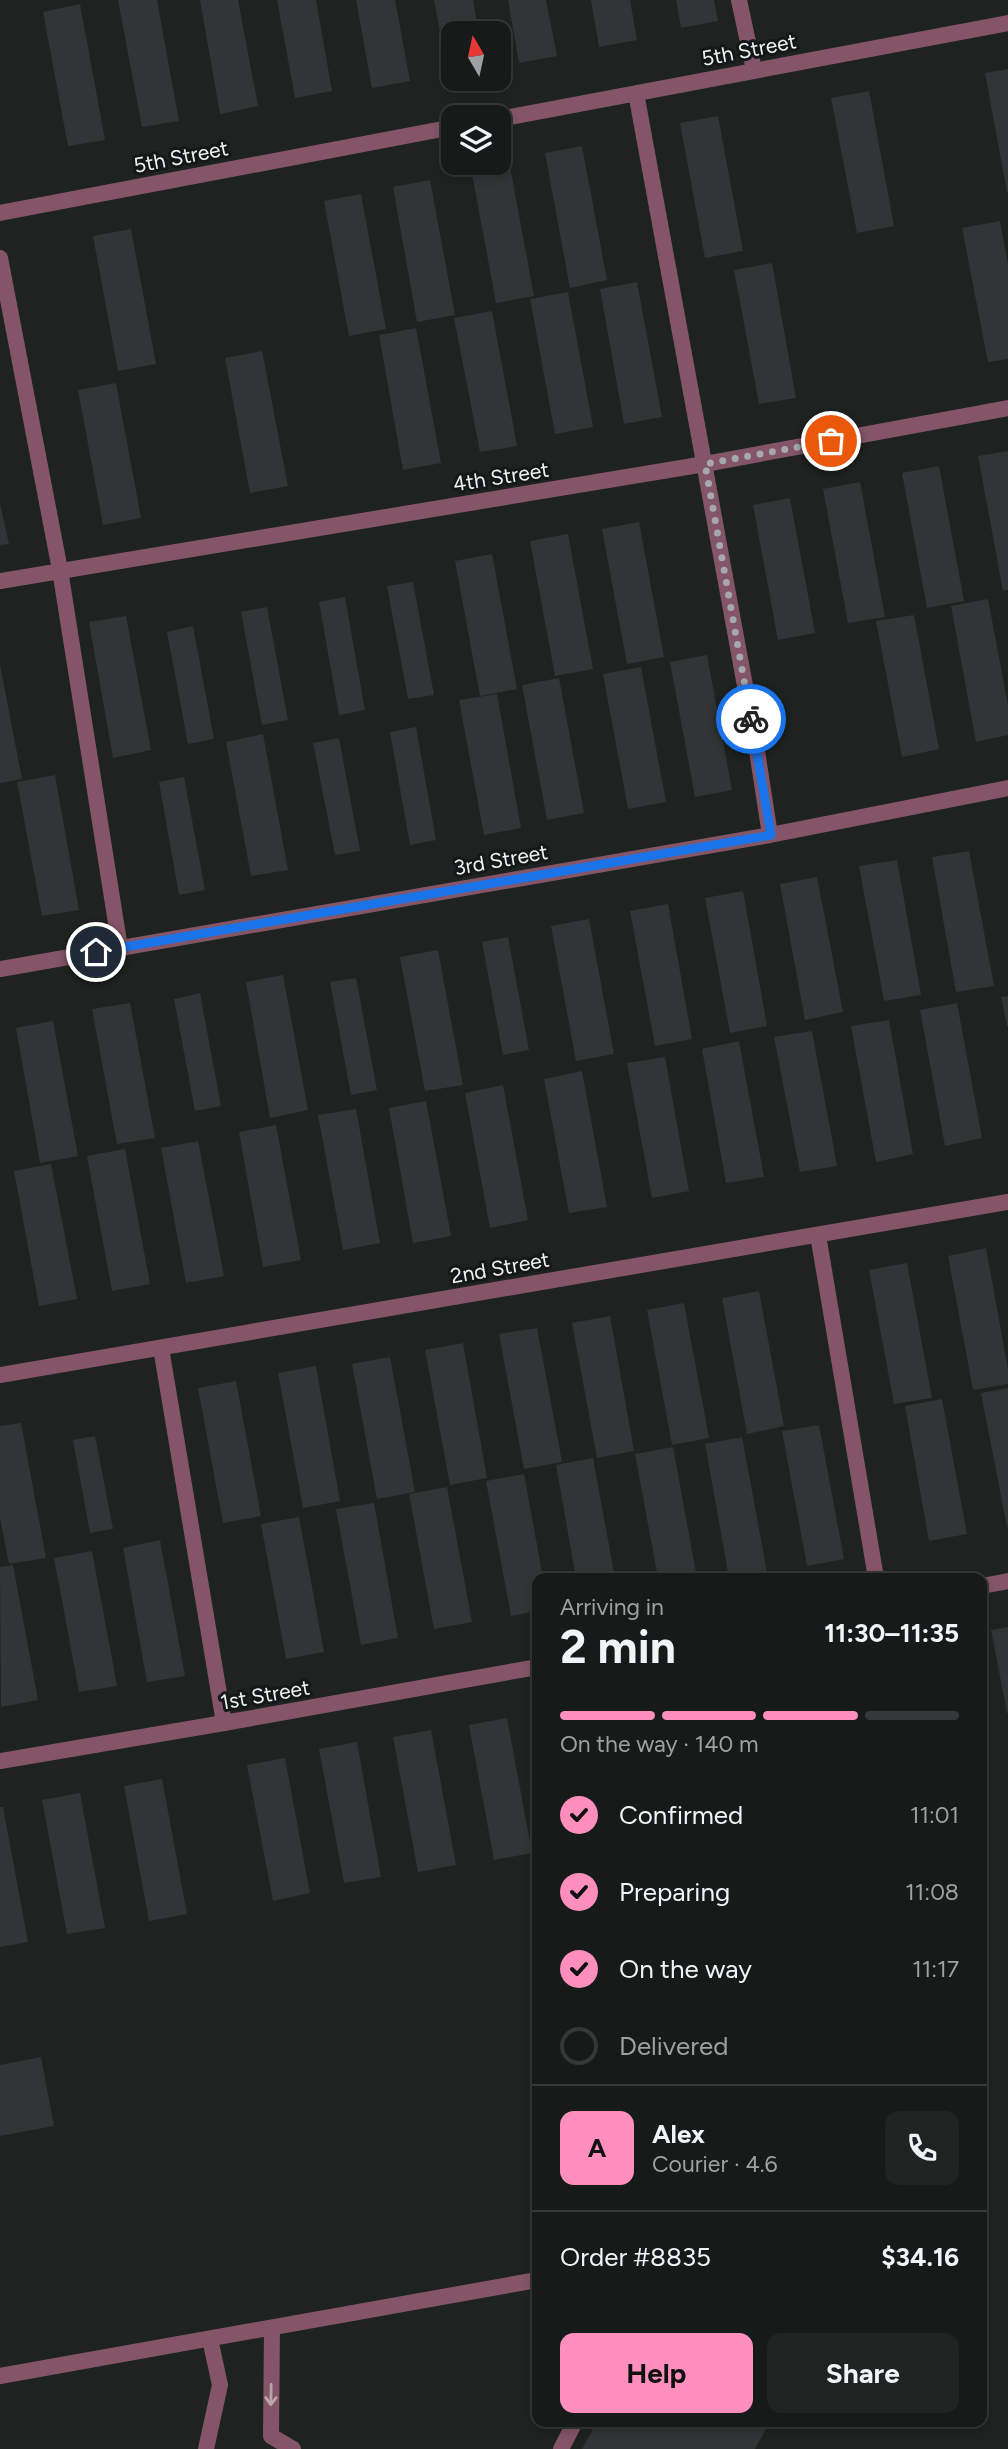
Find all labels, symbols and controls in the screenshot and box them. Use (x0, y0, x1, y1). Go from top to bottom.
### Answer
north arrow (441, 21, 511, 91)
map controls (441, 21, 511, 175)
street label: 5th Street (700, 28, 798, 71)
button: layers (441, 105, 511, 175)
street label: 5th Street (132, 135, 230, 178)
pin (801, 411, 861, 471)
icon: bag (812, 422, 850, 460)
street label: 4th Street (451, 457, 551, 496)
courier (716, 684, 786, 754)
icon: bike (732, 700, 770, 738)
street label: 3rd Street (452, 839, 550, 880)
pin (66, 922, 126, 982)
icon: home (77, 933, 115, 971)
street label: 2nd Street (449, 1247, 551, 1288)
text: Arriving in (560, 1593, 664, 1621)
text: 11:30–11:35 (824, 1617, 959, 1649)
text: 2 min (560, 1619, 676, 1675)
street label: 1st Street (218, 1674, 312, 1715)
text: On the way · 140 m (560, 1730, 759, 1758)
icon: check (560, 1796, 598, 1834)
text: Confirmed (619, 1799, 743, 1831)
text: 11:01 (910, 1801, 959, 1829)
icon: check (560, 1873, 598, 1911)
text: Preparing (619, 1876, 730, 1908)
text: 11:08 (905, 1878, 959, 1906)
icon: check (560, 1950, 598, 1988)
text: On the way (619, 1953, 752, 1985)
text: 11:17 (912, 1955, 959, 1983)
text: Delivered (619, 2030, 728, 2062)
button: phone (885, 2111, 959, 2185)
text: Alex (652, 2118, 705, 2150)
text: A (588, 2132, 606, 2164)
text: Courier · 4.6 (652, 2150, 778, 2178)
text: Order #8835 (560, 2241, 711, 2273)
text: $34.16 (881, 2241, 959, 2273)
button: Help (560, 2333, 753, 2413)
button: Share (767, 2333, 959, 2413)
one-way arrow (264, 2383, 278, 2406)

